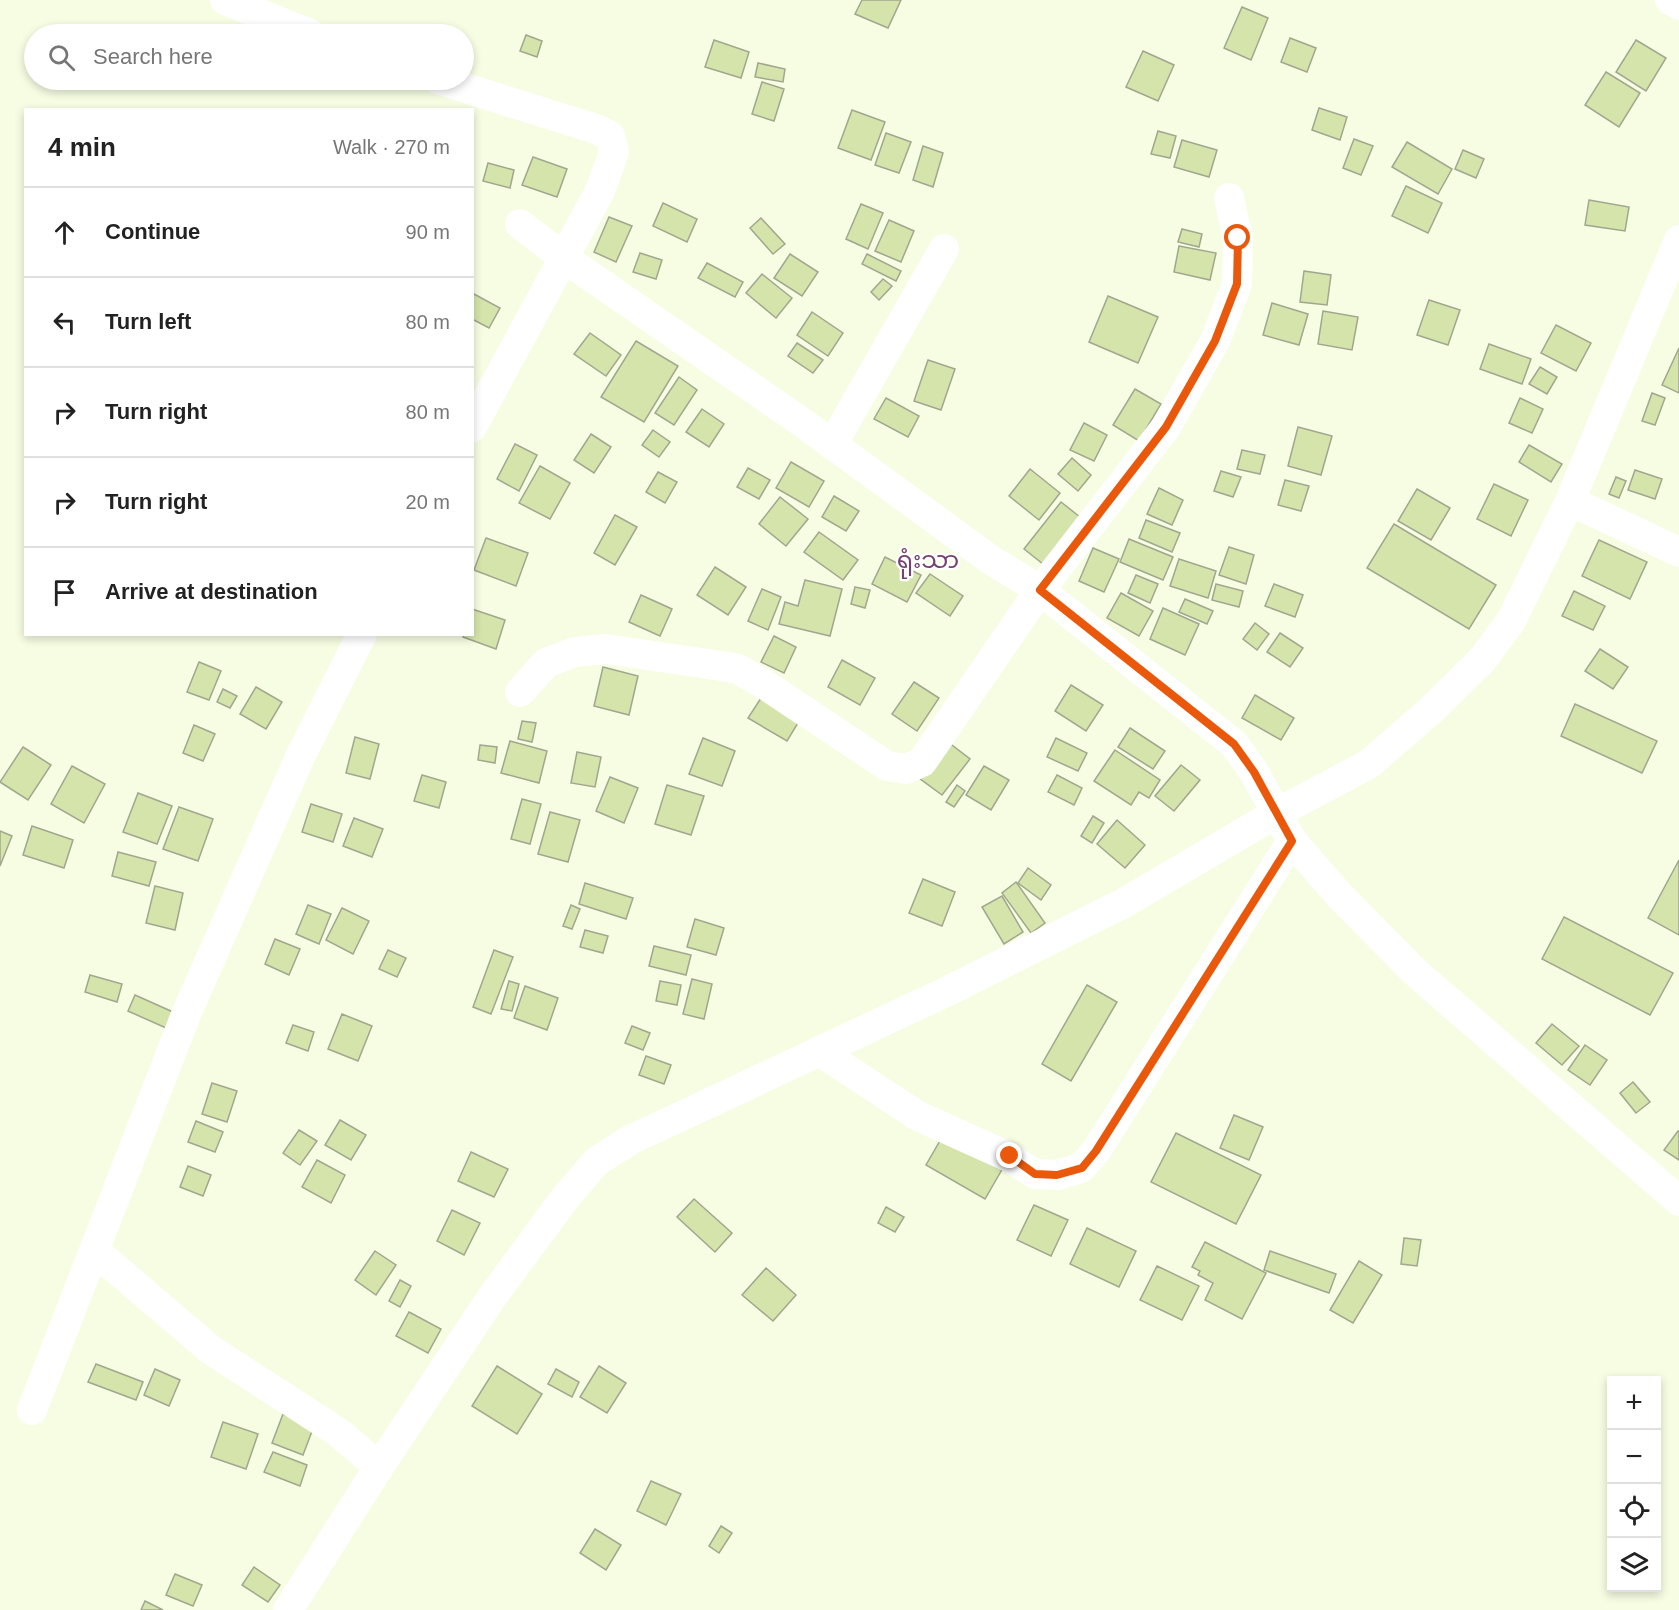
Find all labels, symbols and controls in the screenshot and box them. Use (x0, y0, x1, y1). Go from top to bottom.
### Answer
search box (24, 24, 474, 90)
icon: search (45, 41, 78, 74)
text: Search here (93, 44, 213, 69)
text: 4 min (48, 132, 116, 162)
text: Walk · 270 m (333, 136, 450, 158)
icon: ahead (48, 216, 81, 249)
text: Continue (105, 219, 200, 244)
text: 90 m (406, 221, 450, 243)
route start (1224, 224, 1250, 250)
icon: left (48, 306, 81, 339)
text: Turn left (105, 309, 191, 334)
text: 80 m (406, 311, 450, 333)
icon: right (48, 396, 81, 429)
text: Turn right (105, 399, 207, 424)
text: 80 m (406, 401, 450, 423)
icon: right (48, 486, 81, 519)
text: Turn right (105, 489, 207, 514)
text: 20 m (406, 491, 450, 513)
district label: ရုံးသာ (897, 546, 959, 579)
icon: arrive (48, 576, 81, 609)
text: Arrive at destination (105, 579, 318, 604)
route end (996, 1142, 1022, 1168)
map controls (1607, 1376, 1661, 1592)
button: + (1607, 1376, 1661, 1430)
button: − (1607, 1430, 1661, 1484)
button: locate (1607, 1484, 1661, 1538)
button: layers (1607, 1538, 1661, 1592)

